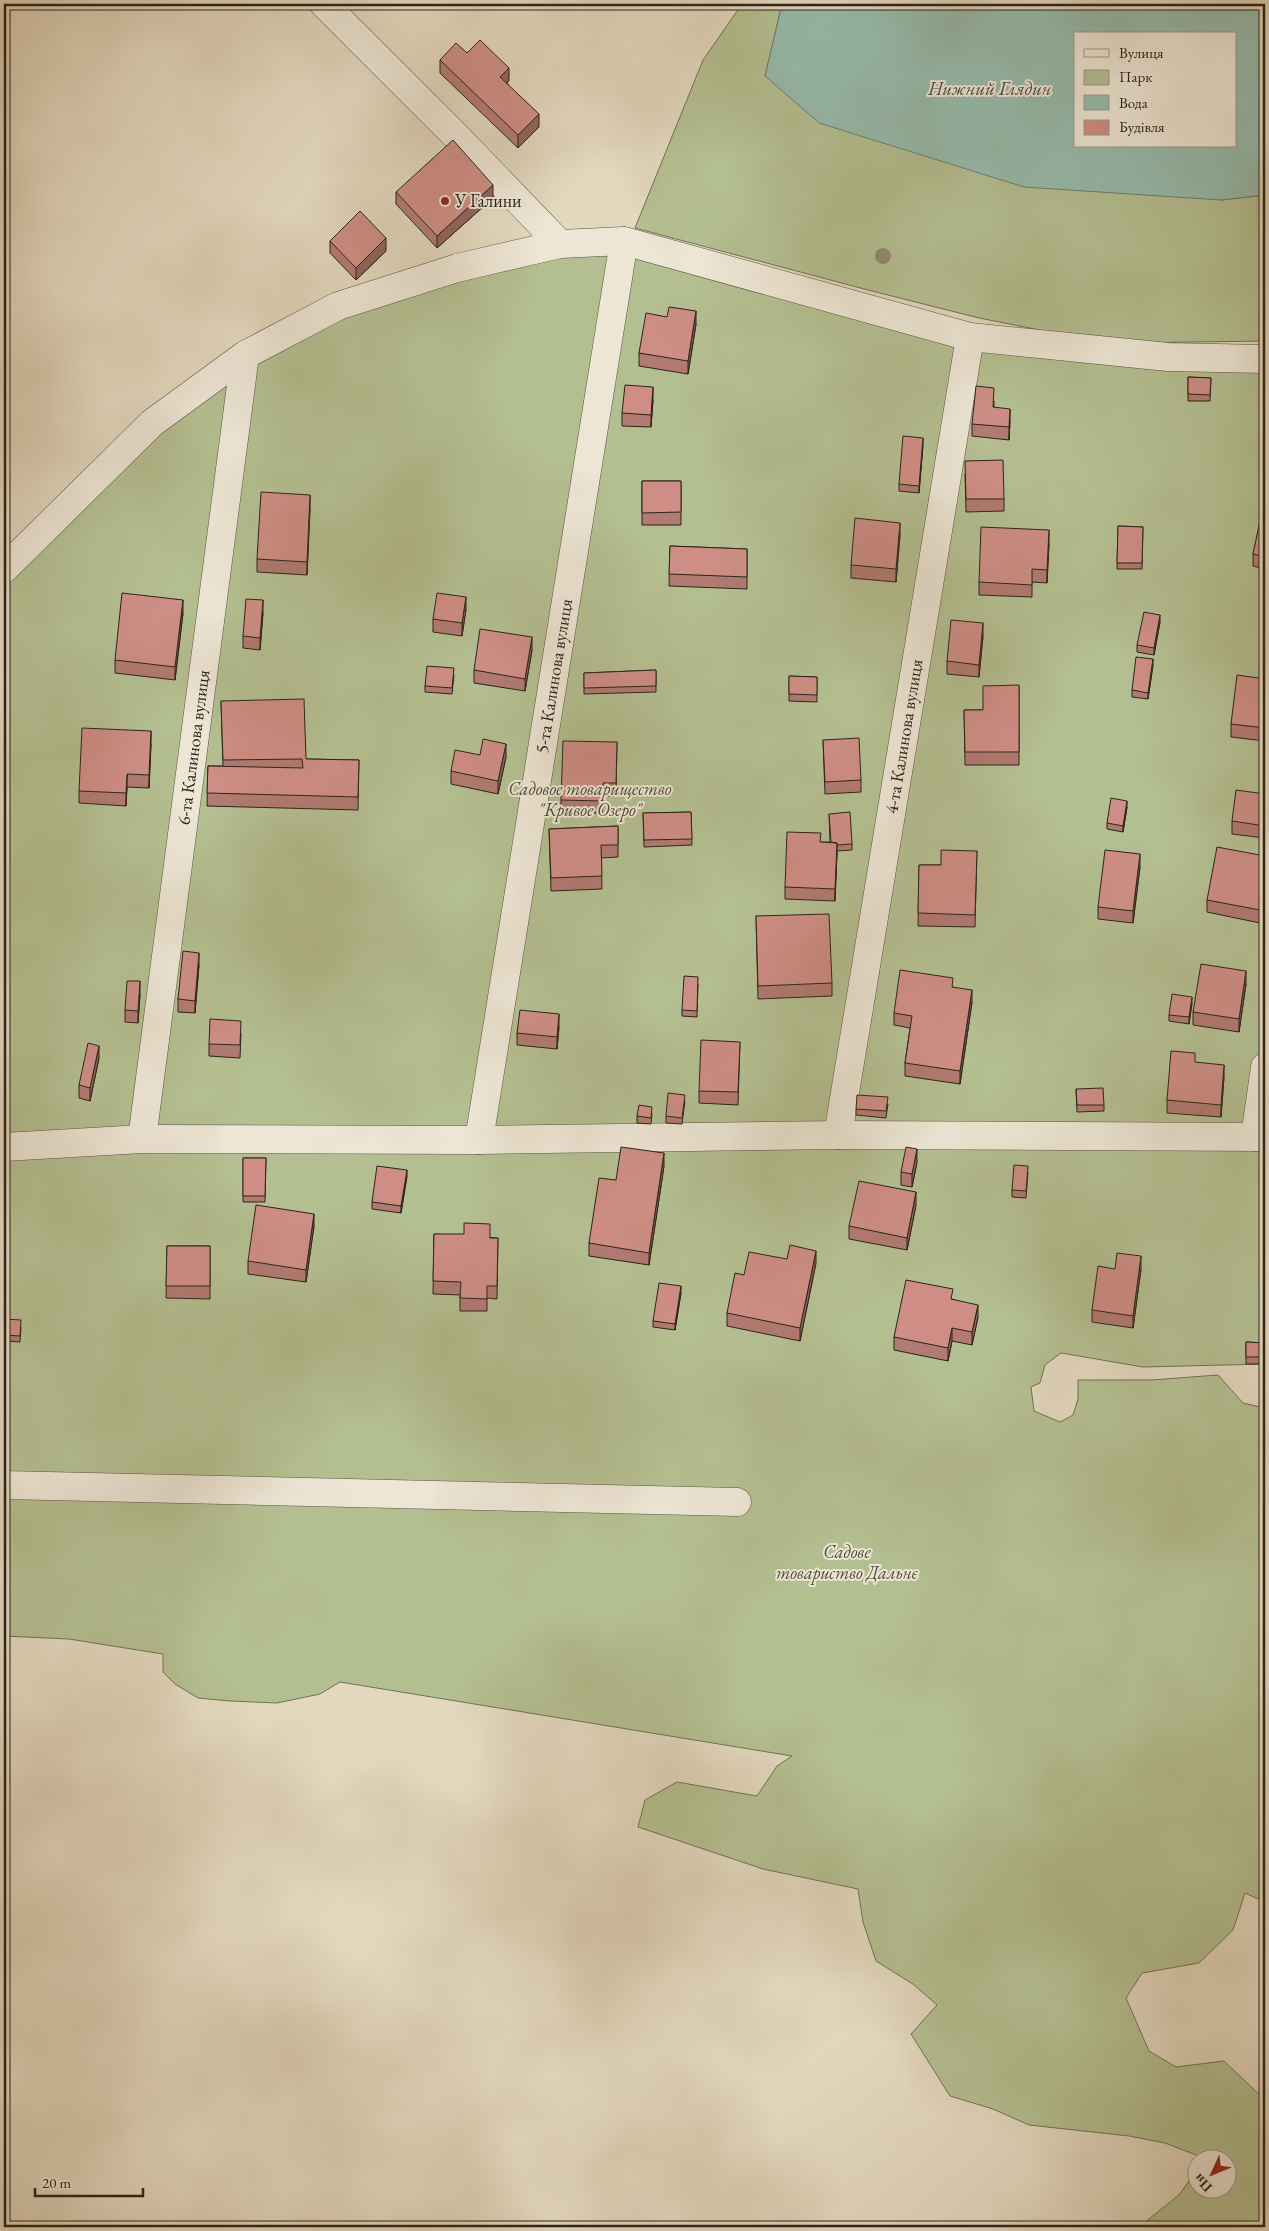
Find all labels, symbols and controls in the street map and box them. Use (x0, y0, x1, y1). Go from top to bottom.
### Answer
legend (1074, 32, 1236, 148)
text: Вулиця (1119, 43, 1164, 62)
text: Парк (1119, 67, 1152, 86)
water label: Нижний Глядин (927, 76, 1052, 101)
text: Вода (1119, 93, 1148, 112)
text: Будівля (1119, 117, 1165, 136)
place label: У Галини (454, 189, 522, 212)
marker: У Галини (439, 195, 451, 207)
street label: 5-та Калинова вулиця (530, 597, 577, 755)
street label: 4-та Калинова вулиця (879, 657, 928, 815)
street label: 6-та Калинова вулиця (171, 668, 215, 826)
park label: Садовое товарищество "Кривое Озеро" (508, 777, 672, 822)
park label: Садове товариство Дальнє (776, 1540, 919, 1585)
north arrow (1186, 2148, 1236, 2198)
scale bar (35, 2166, 142, 2198)
text: Пн (1190, 2170, 1216, 2196)
text: 20 m (42, 2173, 71, 2192)

